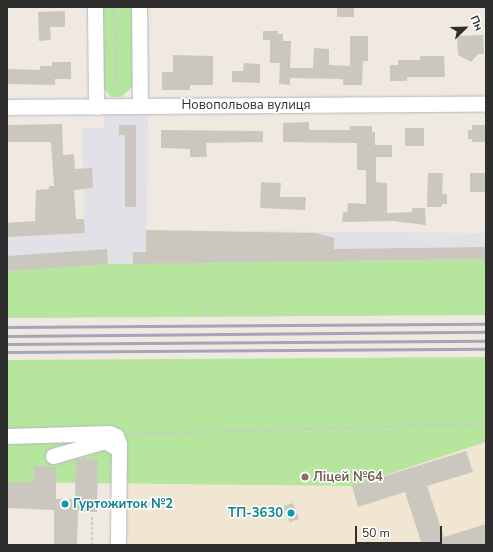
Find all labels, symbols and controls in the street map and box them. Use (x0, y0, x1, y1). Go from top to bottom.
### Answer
north arrow (445, 8, 485, 48)
text: Пн (467, 13, 486, 33)
street label: Новопольова вулиця (181, 97, 311, 113)
place label: Ліцей №64 (313, 469, 383, 485)
marker: Ліцей №64 (300, 472, 310, 482)
place label: Гуртожиток №2 (73, 496, 173, 512)
marker: Гуртожиток №2 (60, 499, 70, 509)
place label: ТП-3630 (228, 505, 283, 521)
marker: ТП-3630 (286, 508, 296, 518)
scale bar (357, 518, 444, 544)
text: 50 m (362, 525, 390, 541)

